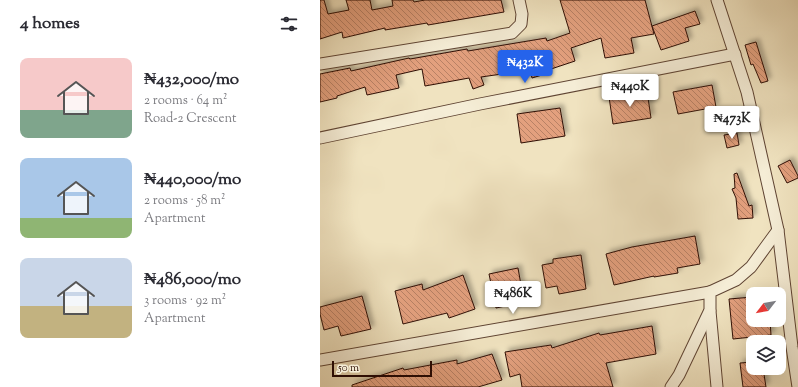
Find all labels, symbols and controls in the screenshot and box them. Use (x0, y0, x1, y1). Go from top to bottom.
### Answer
text: 4 homes (20, 12, 80, 36)
icon: filters (278, 13, 300, 35)
pin: ₦432K (497, 50, 553, 84)
text: ₦432K (507, 54, 543, 72)
text: ₦432,000/mo (144, 68, 239, 92)
icon: home (52, 74, 100, 122)
pin: ₦440K (602, 74, 658, 108)
text: ₦440K (611, 78, 649, 96)
text: 2 rooms · 64 m² (144, 92, 227, 110)
pin: ₦473K (704, 106, 760, 140)
text: Road-2 Crescent (144, 110, 237, 128)
text: ₦473K (713, 110, 751, 128)
text: ₦440,000/mo (144, 168, 241, 192)
icon: home (52, 174, 100, 222)
text: 2 rooms · 58 m² (144, 192, 225, 210)
text: Apartment (144, 210, 205, 228)
text: ₦486,000/mo (144, 268, 241, 292)
icon: home (52, 274, 100, 322)
pin: ₦486K (485, 281, 541, 315)
text: ₦486K (494, 285, 532, 303)
north arrow (746, 287, 786, 327)
map controls (746, 287, 786, 375)
text: 3 rooms · 92 m² (144, 292, 226, 310)
text: Apartment (144, 310, 205, 328)
button: layers (746, 335, 786, 375)
scale bar (332, 359, 432, 378)
text: 50 m (338, 360, 359, 376)

